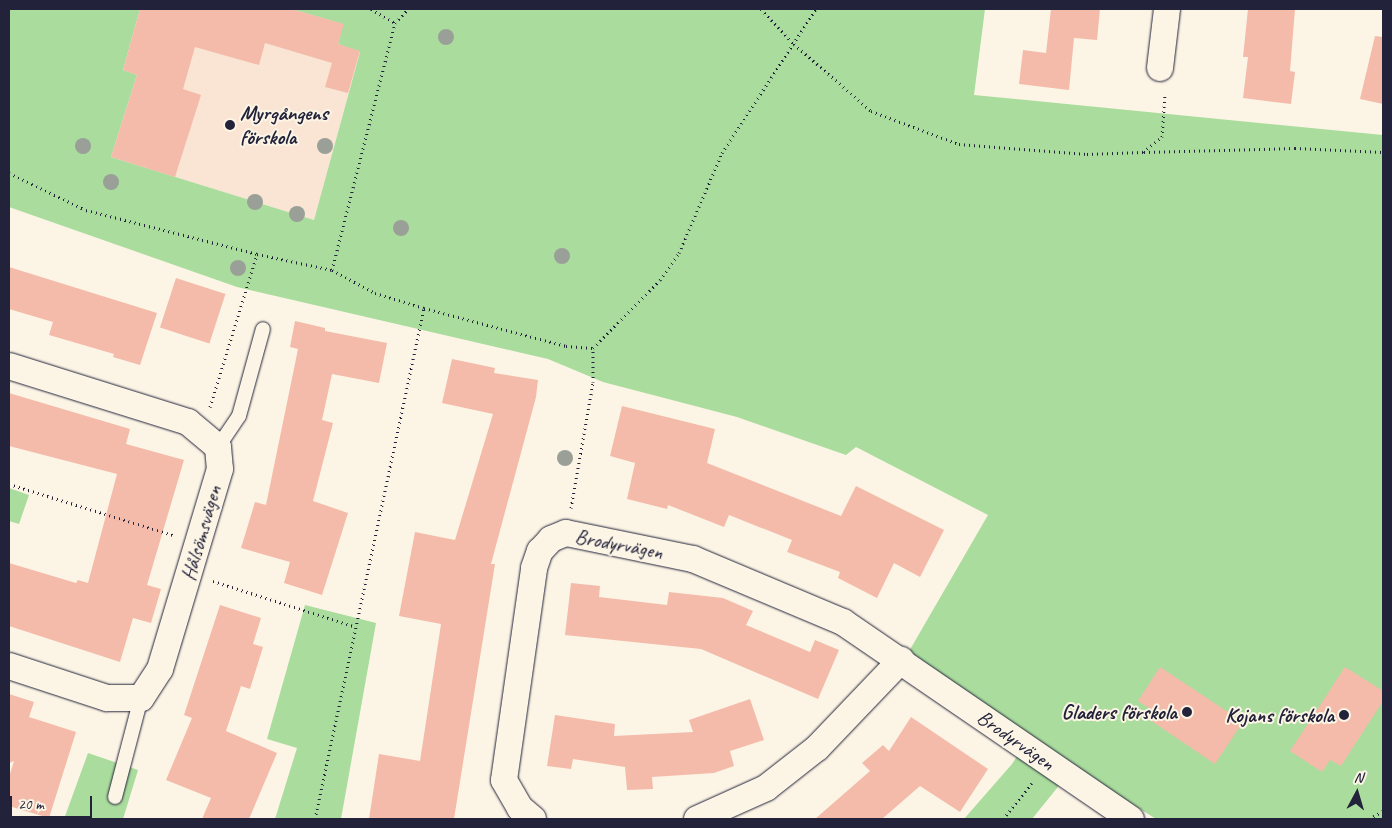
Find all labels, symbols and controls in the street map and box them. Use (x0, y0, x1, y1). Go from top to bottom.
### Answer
place label: Myrgångens förskola (240, 100, 328, 150)
marker: Myrgångens förskola (224, 119, 236, 131)
street label: Hålsömsvägen (175, 482, 227, 584)
street label: Brodyrvägen (573, 523, 665, 565)
place label: Gladers förskola (1061, 699, 1177, 725)
place label: Kojans förskola (1225, 702, 1334, 728)
street label: Brodyrvägen (972, 704, 1060, 776)
marker: Gladers förskola (1181, 706, 1193, 718)
marker: Kojans förskola (1338, 709, 1350, 721)
north arrow (1332, 768, 1382, 818)
text: N (1353, 769, 1364, 786)
scale bar (12, 786, 95, 818)
text: 20 m (18, 795, 44, 814)

